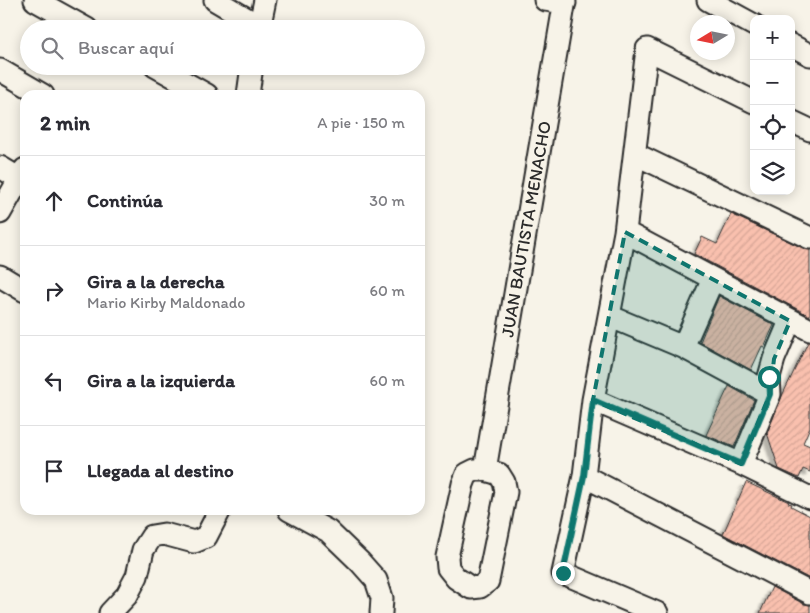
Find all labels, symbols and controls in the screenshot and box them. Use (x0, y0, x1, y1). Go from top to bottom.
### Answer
north arrow (690, 15, 735, 60)
map controls (750, 15, 795, 195)
button: + (750, 15, 795, 60)
search box (20, 20, 425, 75)
icon: search (38, 34, 66, 62)
text: Buscar aquí (78, 36, 174, 59)
button: − (750, 60, 795, 105)
button: locate (750, 105, 795, 150)
text: 2 min (40, 110, 90, 135)
text: A pie · 150 m (317, 113, 405, 132)
street label: JUAN BAUTISTA MENACHO (496, 119, 556, 339)
button: layers (750, 150, 795, 195)
icon: ahead (40, 187, 68, 215)
text: Continúa (87, 189, 163, 212)
text: 30 m (369, 191, 405, 210)
text: Gira a la derecha (87, 270, 225, 293)
icon: right (40, 277, 68, 305)
text: 60 m (370, 281, 405, 300)
text: Mario Kirby Maldonado (87, 293, 245, 312)
route start (758, 366, 781, 389)
icon: left (40, 367, 68, 395)
text: Gira a la izquierda (87, 369, 235, 392)
text: 60 m (370, 371, 405, 390)
icon: arrive (40, 457, 68, 485)
text: Llegada al destino (87, 459, 234, 482)
route end (552, 562, 575, 585)

